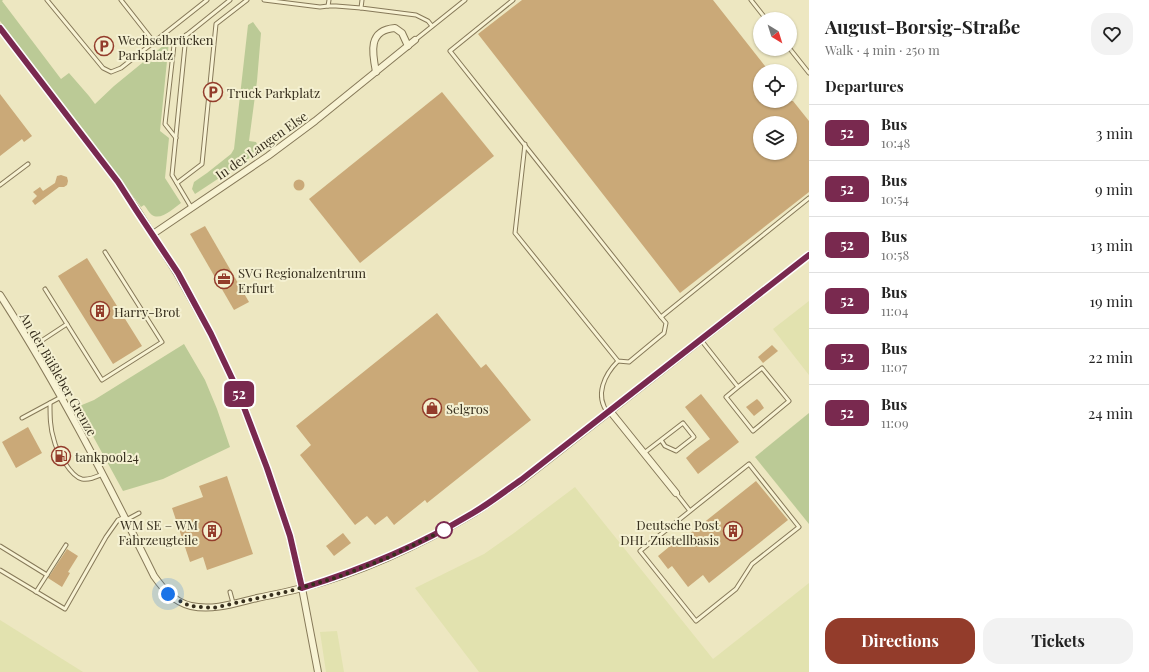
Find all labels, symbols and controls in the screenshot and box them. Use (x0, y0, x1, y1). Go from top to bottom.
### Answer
north arrow (753, 12, 797, 56)
map controls (753, 12, 797, 160)
text: August-Borsig-Straße (825, 13, 1020, 39)
button: heart (1091, 13, 1133, 55)
place label: Wechselbrücken Parkplatz (117, 31, 214, 63)
parking icon: Wechselbrücken Parkplatz (93, 35, 115, 57)
text: Walk · 4 min · 250 m (825, 41, 940, 58)
button: locate (753, 64, 797, 108)
text: Departures (825, 76, 904, 96)
parking icon: Truck Parkplatz (202, 81, 224, 103)
place label: Truck Parkplatz (227, 84, 320, 101)
street label: In der Langen Else (212, 107, 311, 183)
text: Bus (881, 114, 907, 134)
button: layers (753, 116, 797, 160)
text: 52 (840, 123, 854, 142)
text: 3 min (1096, 123, 1133, 143)
text: 10:48 (881, 134, 910, 151)
text: Bus (881, 170, 907, 190)
text: 52 (840, 179, 854, 198)
text: 9 min (1095, 179, 1133, 199)
text: 10:54 (881, 190, 909, 207)
text: Bus (881, 226, 907, 246)
text: 52 (840, 235, 854, 254)
text: 13 min (1091, 235, 1133, 255)
text: 10:58 (881, 246, 909, 263)
place label: SVG Regionalzentrum Erfurt (238, 264, 367, 296)
office icon: SVG Regionalzentrum Erfurt (213, 268, 235, 290)
text: Bus (881, 282, 907, 302)
text: 52 (840, 291, 854, 310)
text: 19 min (1089, 291, 1133, 311)
building icon: Harry-Brot (89, 300, 111, 322)
text: 11:04 (881, 302, 908, 319)
place label: Harry-Brot (114, 303, 180, 320)
street label: An der Büßleber Grenze (16, 308, 102, 439)
text: Bus (881, 338, 907, 358)
text: 52 (840, 347, 854, 366)
text: 22 min (1088, 347, 1133, 367)
text: 11:07 (881, 358, 907, 375)
line badge: 52 (221, 381, 257, 407)
text: 52 (232, 384, 246, 403)
text: Bus (881, 394, 907, 414)
shop icon: Selgros (421, 397, 443, 419)
place label: Selgros (446, 400, 489, 417)
text: 52 (840, 403, 854, 422)
text: 24 min (1088, 403, 1133, 423)
text: 11:09 (881, 414, 909, 431)
fuel station icon: tankpool24 (50, 445, 72, 467)
place label: tankpool24 (75, 448, 139, 465)
place label: WM SE – WM Fahrzeugteile (119, 516, 198, 548)
place label: Deutsche Post DHL Zustellbasis (620, 516, 719, 548)
building icon: WM SE – WM Fahrzeugteile (201, 520, 223, 542)
building icon: Deutsche Post DHL Zustellbasis (722, 520, 744, 542)
unlabelled marker (435, 521, 453, 539)
your location (158, 584, 178, 604)
button: Directions (825, 618, 975, 664)
button: Tickets (983, 618, 1133, 664)

